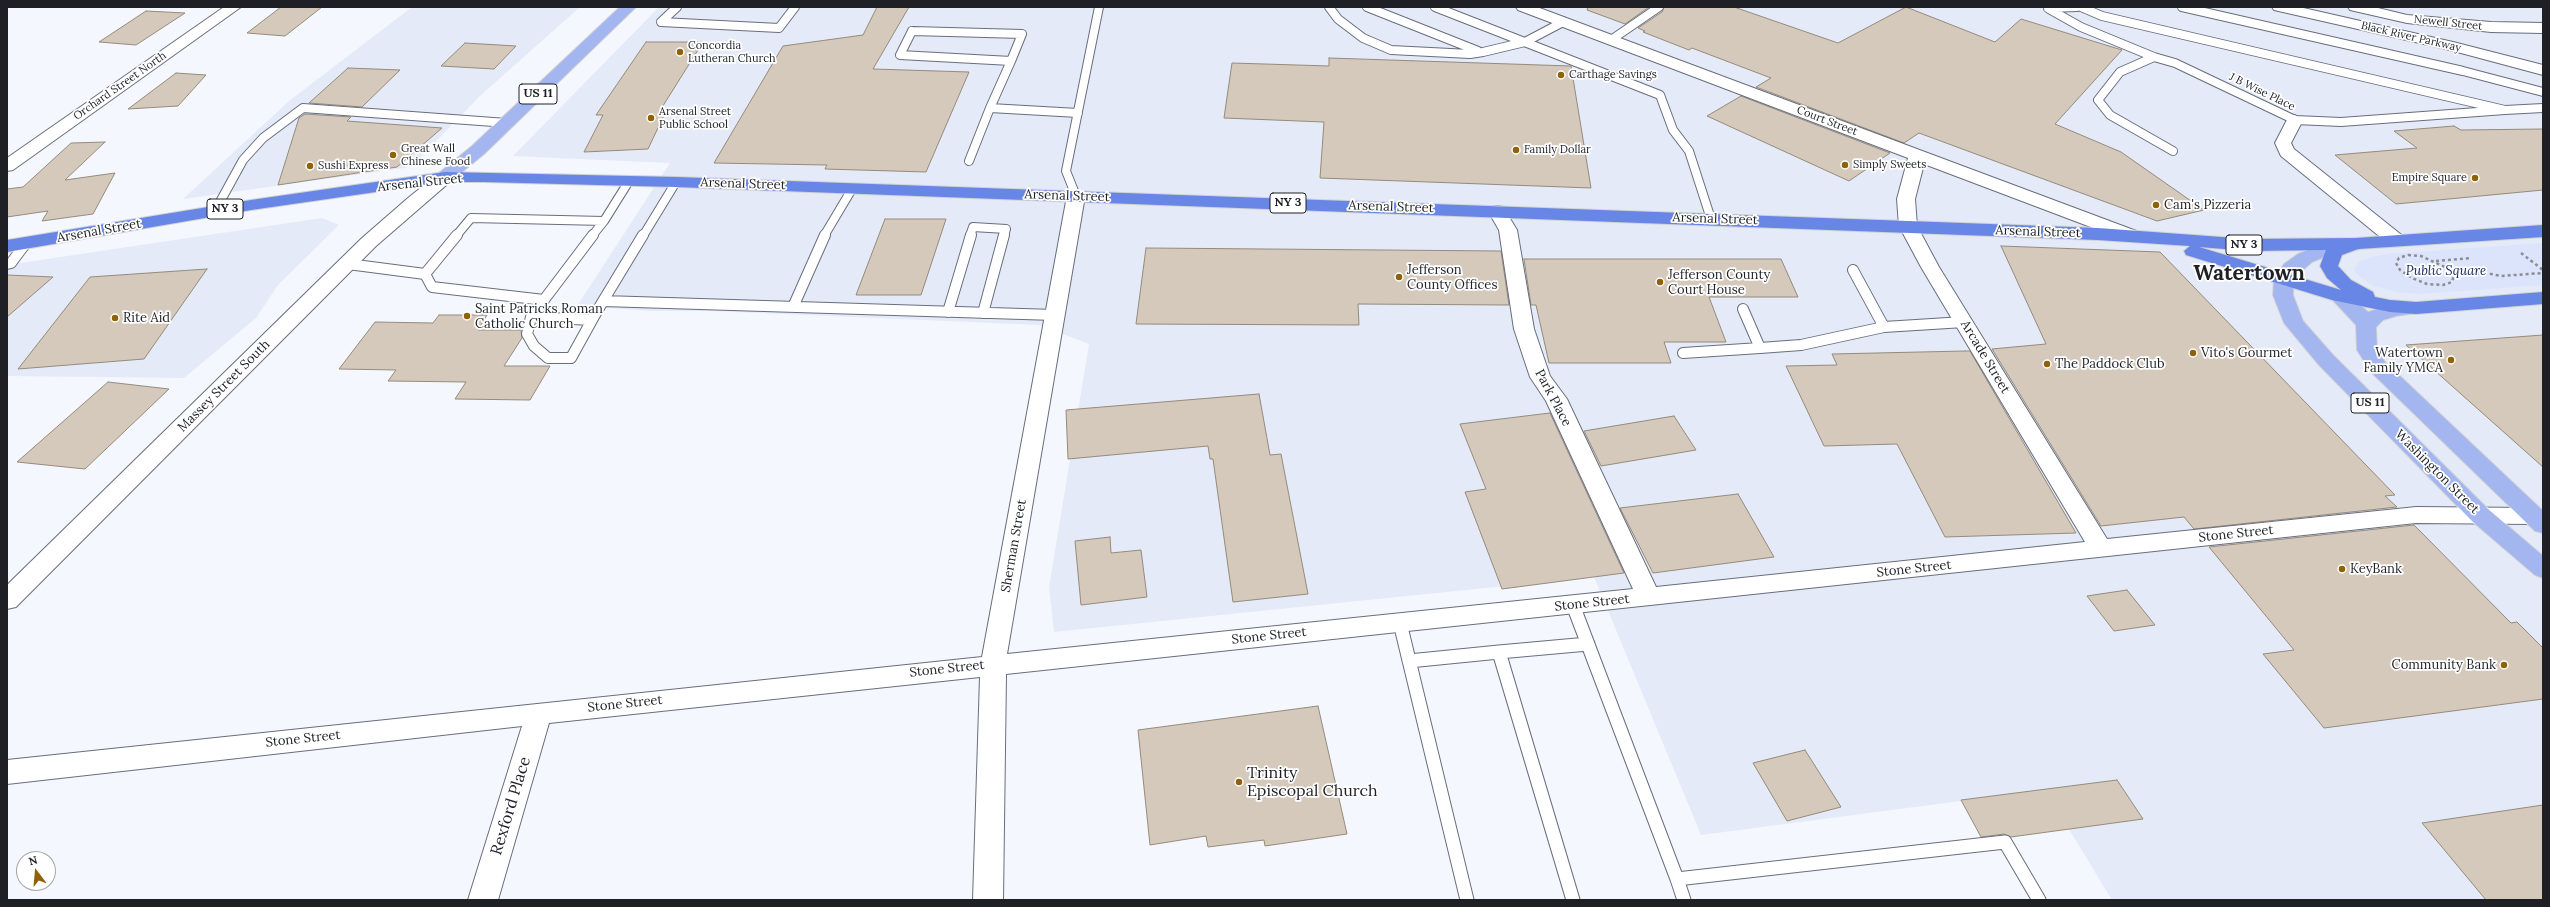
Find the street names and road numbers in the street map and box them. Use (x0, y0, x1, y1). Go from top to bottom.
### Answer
street label: Newell Street (2413, 13, 2483, 33)
street label: Black River Parkway (2360, 19, 2462, 55)
street label: Orchard Street North (71, 49, 169, 123)
street label: J B Wise Place (2227, 70, 2297, 114)
road number: US 11 (519, 84, 557, 104)
street label: Court Street (1795, 103, 1859, 139)
street label: Arsenal Street (377, 171, 463, 195)
street label: Arsenal Street (700, 175, 786, 193)
street label: Arsenal Street (1024, 187, 1110, 205)
road number: NY 3 (1270, 193, 1306, 213)
street label: Arsenal Street (1348, 198, 1434, 216)
road number: NY 3 (207, 199, 243, 219)
street label: Arsenal Street (1672, 210, 1758, 228)
street label: Arsenal Street (56, 216, 142, 246)
street label: Arsenal Street (1995, 223, 2081, 241)
road number: NY 3 (2226, 235, 2262, 255)
street label: Arcade Street (1957, 318, 2013, 396)
street label: Massey Street South (175, 337, 273, 435)
street label: Park Place (1531, 367, 1575, 429)
road number: US 11 (2351, 393, 2389, 413)
street label: Washington Street (2392, 427, 2482, 517)
street label: Sherman Street (998, 498, 1030, 594)
street label: Stone Street (2198, 522, 2274, 546)
street label: Stone Street (1876, 557, 1952, 581)
street label: Stone Street (1554, 591, 1630, 615)
street label: Stone Street (1231, 624, 1307, 648)
street label: Stone Street (909, 657, 985, 681)
street label: Stone Street (587, 692, 663, 716)
street label: Stone Street (265, 727, 341, 751)
street label: Rexford Place (487, 755, 535, 857)

